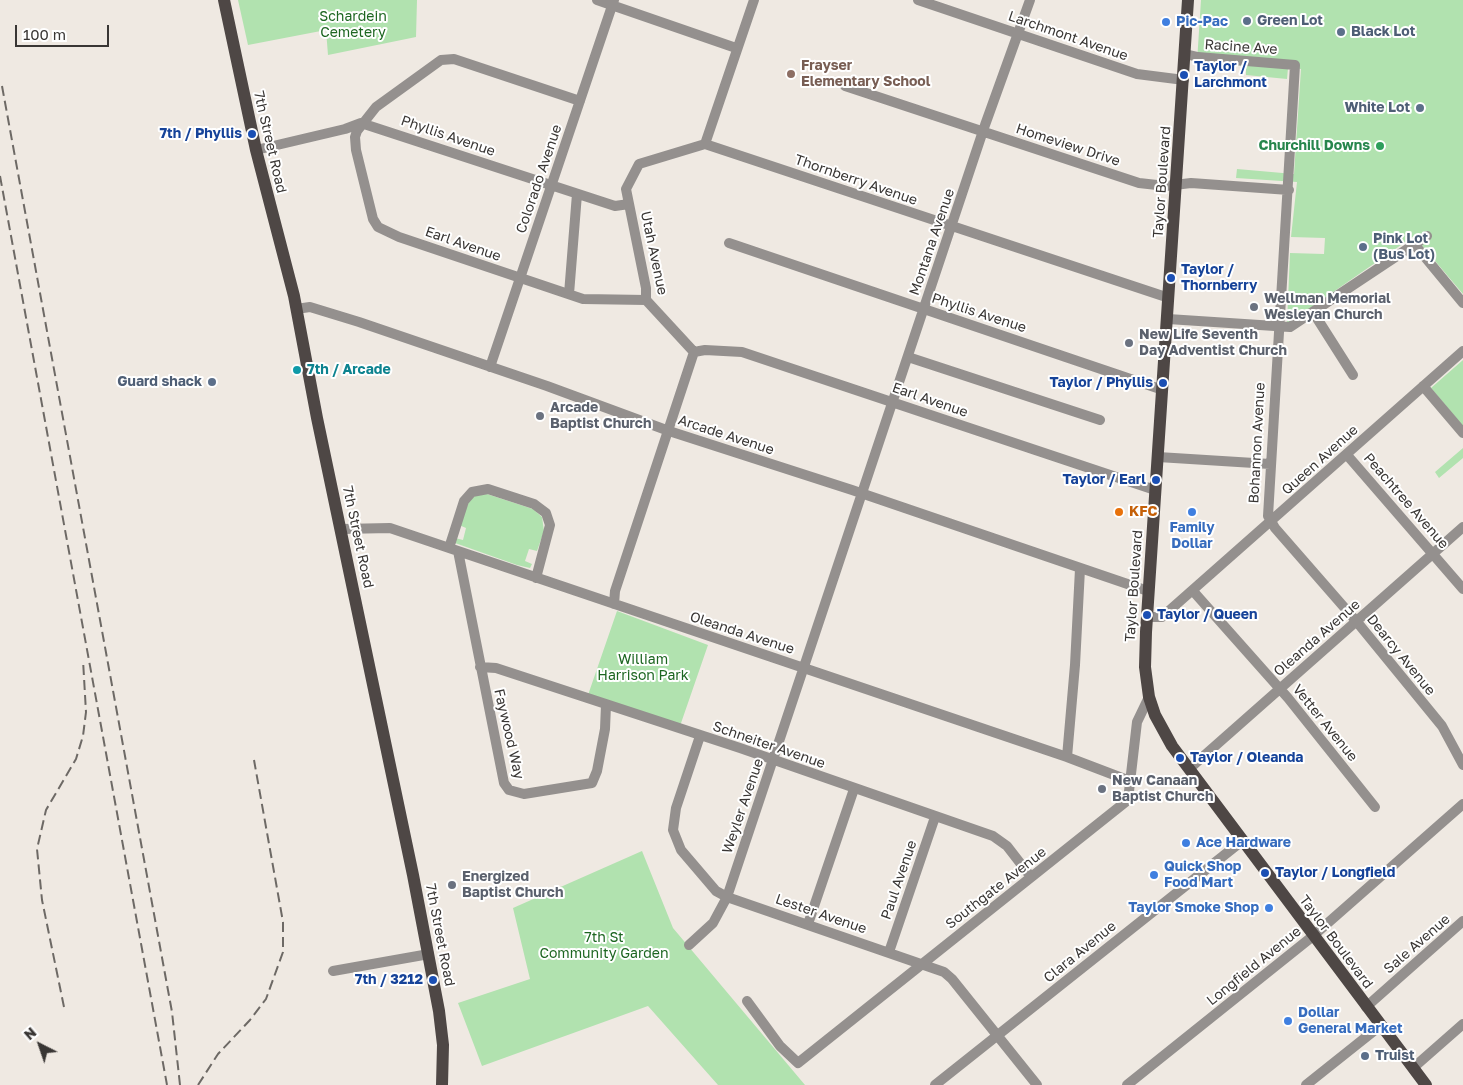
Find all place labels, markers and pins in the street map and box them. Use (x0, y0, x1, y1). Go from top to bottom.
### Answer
place label: Green Lot (1257, 13, 1323, 29)
place label: Pic-Pac (1176, 14, 1228, 30)
marker: Green Lot (1241, 15, 1253, 27)
marker: Pic-Pac (1160, 16, 1172, 28)
place label: Black Lot (1351, 24, 1415, 40)
marker: Black Lot (1335, 26, 1347, 38)
place label: Frayser Elementary School (801, 58, 930, 90)
place label: Taylor / Larchmont (1194, 59, 1267, 92)
marker: Frayser Elementary School (785, 68, 797, 80)
marker: Taylor / Larchmont (1178, 69, 1190, 81)
place label: White Lot (1344, 100, 1410, 116)
marker: White Lot (1414, 102, 1426, 114)
place label: 7th / Phyllis (159, 126, 242, 142)
marker: 7th / Phyllis (246, 128, 258, 140)
place label: Churchill Downs (1259, 138, 1370, 154)
marker: Churchill Downs (1374, 140, 1386, 152)
place label: Pink Lot (Bus Lot) (1373, 231, 1435, 264)
marker: Pink Lot (Bus Lot) (1357, 241, 1369, 253)
place label: Taylor / Thornberry (1181, 262, 1257, 294)
marker: Taylor / Thornberry (1165, 272, 1177, 284)
place label: Wellman Memorial Wesleyan Church (1264, 291, 1391, 324)
marker: Wellman Memorial Wesleyan Church (1248, 301, 1260, 313)
place label: New Life Seventh Day Adventist Church (1139, 327, 1287, 360)
marker: New Life Seventh Day Adventist Church (1123, 337, 1135, 349)
place label: 7th / Arcade (307, 362, 391, 378)
marker: 7th / Arcade (291, 364, 303, 376)
place label: Guard shack (117, 374, 202, 390)
place label: Taylor / Phyllis (1049, 375, 1153, 391)
marker: Guard shack (206, 376, 218, 388)
marker: Taylor / Phyllis (1157, 377, 1169, 389)
place label: Arcade Baptist Church (550, 400, 651, 432)
marker: Arcade Baptist Church (534, 410, 546, 422)
place label: Taylor / Earl (1063, 472, 1146, 488)
marker: Taylor / Earl (1150, 474, 1162, 486)
place label: KFC (1129, 504, 1157, 520)
marker: KFC (1113, 506, 1125, 518)
marker: Family Dollar (1186, 506, 1198, 518)
place label: Family Dollar (1169, 520, 1215, 552)
place label: Taylor / Queen (1157, 607, 1258, 623)
marker: Taylor / Queen (1141, 609, 1153, 621)
place label: Taylor / Oleanda (1190, 750, 1303, 766)
marker: Taylor / Oleanda (1174, 752, 1186, 764)
place label: New Canaan Baptist Church (1112, 773, 1213, 806)
marker: New Canaan Baptist Church (1096, 783, 1108, 795)
place label: Ace Hardware (1196, 835, 1291, 851)
marker: Ace Hardware (1180, 837, 1192, 849)
place label: Quick Shop Food Mart (1164, 859, 1241, 892)
place label: Taylor / Longfield (1275, 865, 1395, 881)
marker: Taylor / Longfield (1259, 867, 1271, 879)
place label: Energized Baptist Church (462, 869, 563, 902)
marker: Quick Shop Food Mart (1148, 869, 1160, 881)
marker: Energized Baptist Church (446, 879, 458, 891)
place label: Taylor Smoke Shop (1128, 900, 1259, 916)
marker: Taylor Smoke Shop (1263, 902, 1275, 914)
place label: 7th / 3212 (355, 972, 423, 988)
marker: 7th / 3212 (427, 974, 439, 986)
place label: Dollar General Market (1298, 1005, 1403, 1038)
marker: Dollar General Market (1282, 1015, 1294, 1027)
place label: Truist (1375, 1048, 1415, 1064)
marker: Truist (1359, 1050, 1371, 1062)

